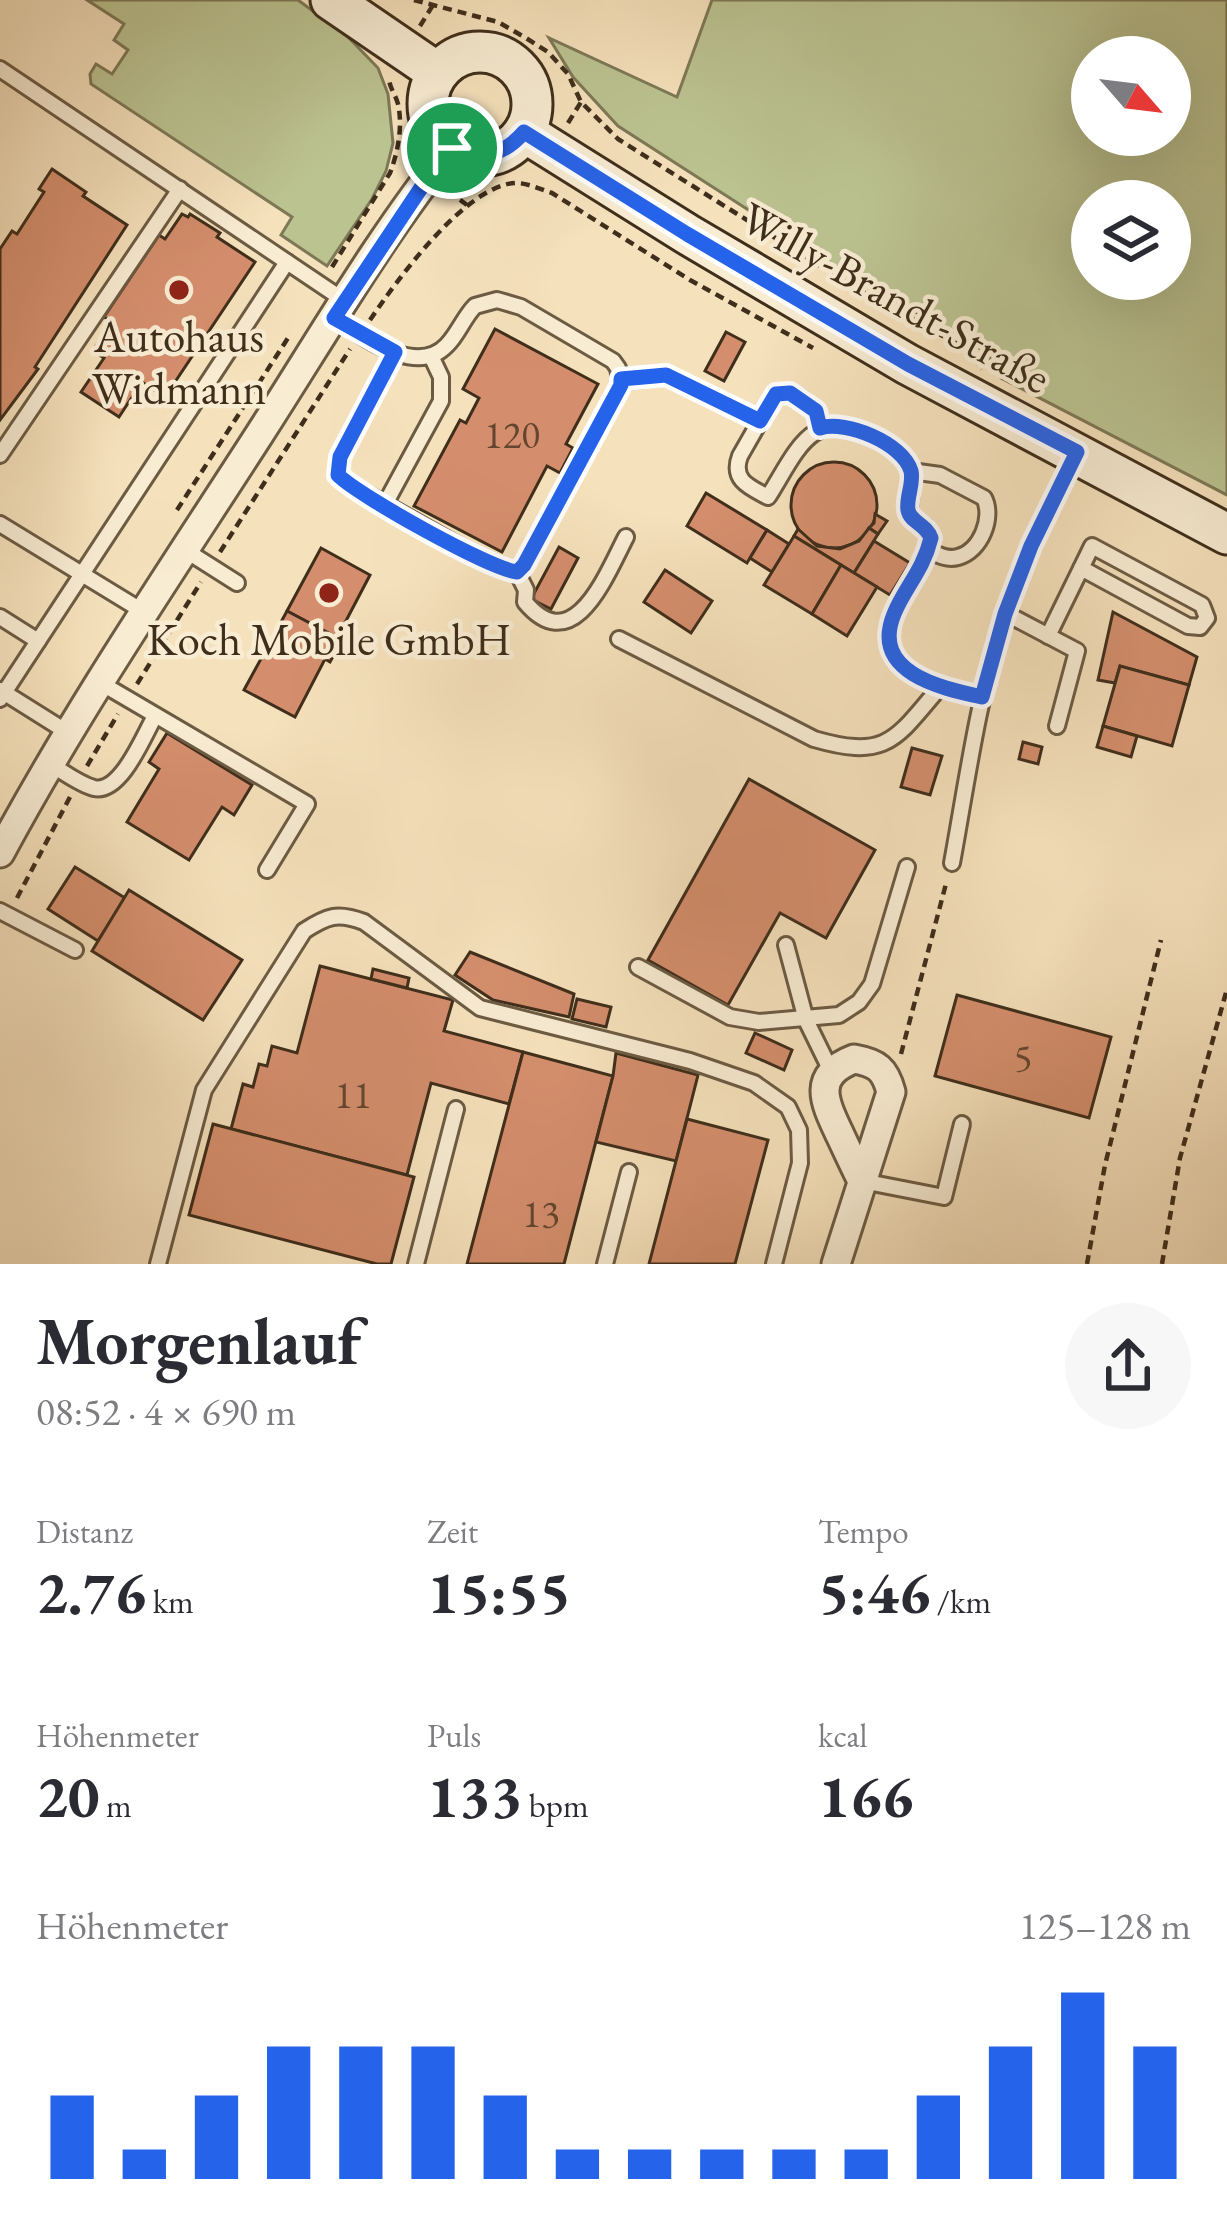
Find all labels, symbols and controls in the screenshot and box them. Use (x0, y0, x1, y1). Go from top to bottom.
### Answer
north arrow (1071, 36, 1191, 156)
map controls (1071, 36, 1191, 300)
pin (401, 97, 503, 199)
icon: arrive (419, 115, 485, 181)
button: layers (1071, 180, 1191, 300)
street label: Willy-Brandt-Straße (731, 188, 1061, 406)
marker: Autohaus Widmann (166, 277, 192, 303)
place label: Autohaus Widmann (92, 307, 266, 417)
house number: 120 (484, 409, 540, 460)
marker: Koch Mobile GmbH (316, 580, 342, 606)
place label: Koch Mobile GmbH (147, 610, 511, 668)
house number: 5 (1014, 1032, 1032, 1083)
house number: 11 (334, 1069, 372, 1120)
house number: 13 (522, 1188, 560, 1239)
text: Morgenlauf (36, 1298, 361, 1384)
button: share (1065, 1303, 1191, 1429)
text: 08:52 · 4 × 690 m (36, 1386, 296, 1437)
text: Distanz (36, 1510, 133, 1553)
text: Zeit (427, 1510, 478, 1553)
text: Tempo (818, 1510, 909, 1553)
text: 2.76 (36, 1553, 146, 1631)
text: 15:55 (427, 1553, 571, 1631)
text: 5:46 (818, 1553, 930, 1631)
text: km (146, 1580, 194, 1623)
text: /km (930, 1580, 991, 1623)
text: Höhenmeter (36, 1714, 199, 1757)
text: Puls (427, 1714, 481, 1757)
text: kcal (818, 1714, 868, 1757)
text: 20 (36, 1757, 99, 1835)
text: 133 (427, 1757, 522, 1835)
text: 166 (818, 1757, 913, 1835)
text: m (99, 1784, 132, 1827)
text: bpm (522, 1784, 589, 1827)
text: Höhenmeter (36, 1900, 228, 1951)
text: 125–128 m (1019, 1900, 1191, 1951)

